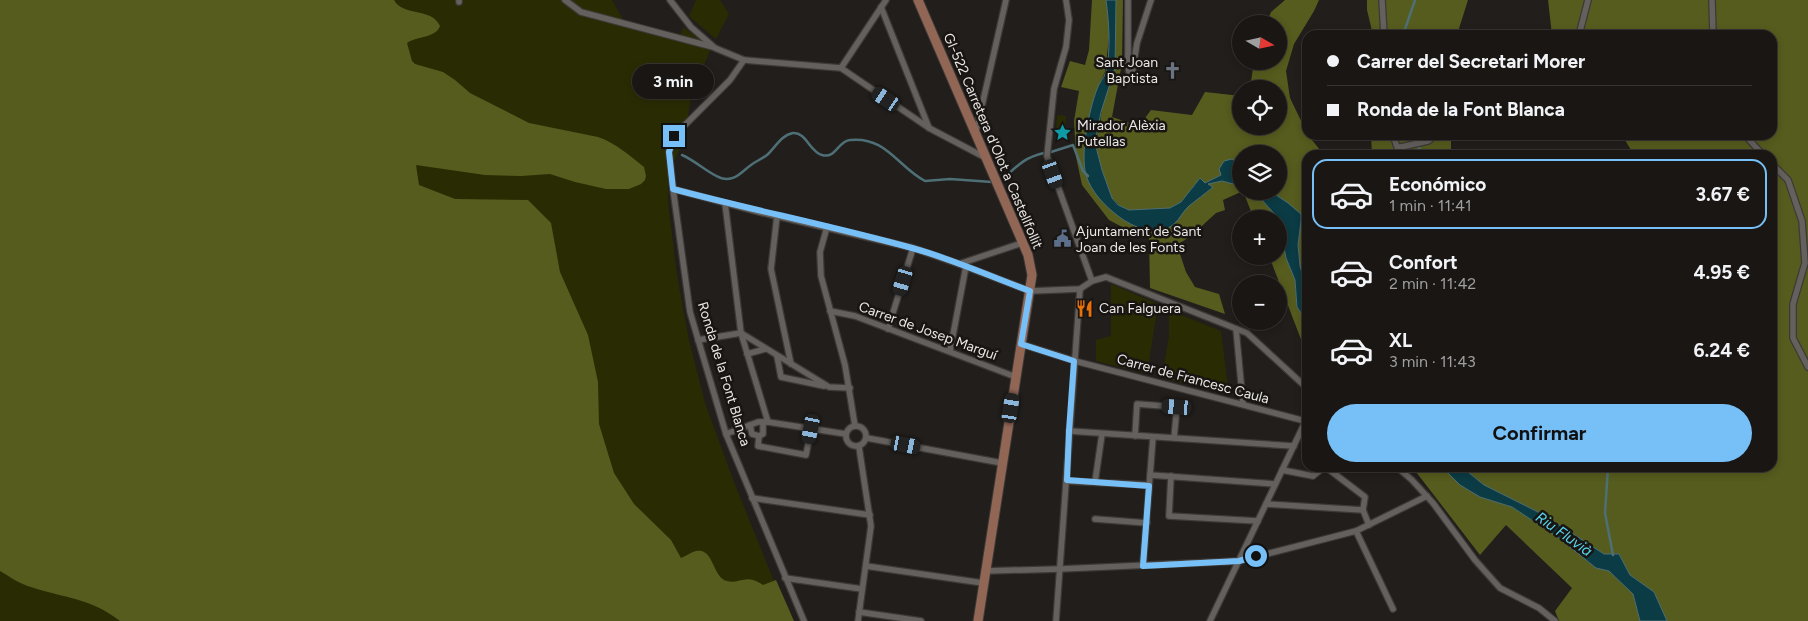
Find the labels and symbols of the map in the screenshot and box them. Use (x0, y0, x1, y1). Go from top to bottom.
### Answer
north arrow (1232, 15, 1288, 70)
street label: GI-522 Carretera d'Olot a Castellfollit (940, 30, 1046, 252)
place label: Sant Joan Baptista (1095, 54, 1158, 87)
church icon: Sant Joan Baptista (1162, 60, 1182, 80)
callout: 3 min (633, 64, 715, 98)
car (869, 84, 902, 114)
place label: Mirador Alèxia Putellas (1077, 117, 1166, 150)
place icon: Mirador Alèxia Putellas (1053, 123, 1073, 143)
route end (663, 125, 685, 147)
car (1040, 157, 1065, 191)
place label: Ajuntament de Sant Joan de les Fonts (1076, 223, 1202, 256)
public building icon: Ajuntament de Sant Joan de les Fonts (1052, 229, 1072, 249)
car (891, 264, 914, 298)
street label: Carrer de Josep Marguí (856, 298, 1000, 364)
restaurant icon: Can Falguera (1075, 298, 1095, 318)
street label: Ronda de la Font Blanca (694, 300, 754, 448)
place label: Can Falguera (1099, 300, 1181, 317)
street label: Carrer de Francesc Caula (1115, 350, 1271, 408)
car (1001, 392, 1020, 424)
car (1161, 398, 1192, 416)
car (800, 413, 821, 445)
car (889, 435, 922, 455)
water label: Riu Fluvià (1532, 508, 1596, 560)
route start (1245, 545, 1267, 567)

